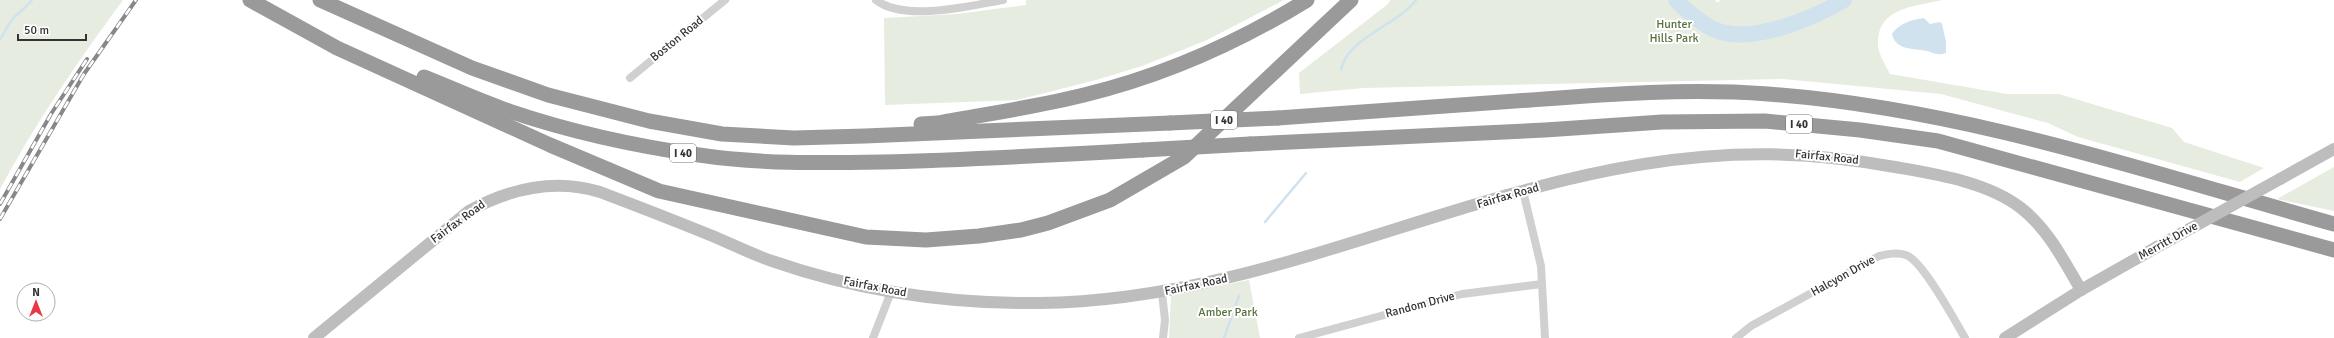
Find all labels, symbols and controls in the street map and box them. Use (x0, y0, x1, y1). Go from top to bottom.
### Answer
street label: Boston Road (647, 13, 707, 65)
scale bar (18, 16, 86, 42)
park label: Hunter Hills Park (1649, 17, 1699, 46)
text: 50 m (24, 23, 49, 38)
road number: I 40 (1211, 111, 1237, 129)
road number: I 40 (1786, 115, 1812, 133)
road number: I 40 (670, 144, 696, 162)
street label: Fairfax Road (1794, 146, 1860, 168)
street label: Fairfax Road (1475, 180, 1541, 212)
street label: Fairfax Road (428, 197, 488, 247)
street label: Merritt Drive (2136, 218, 2200, 264)
street label: Halcyon Drive (1808, 252, 1878, 300)
street label: Fairfax Road (1163, 271, 1229, 299)
street label: Fairfax Road (842, 274, 908, 300)
north arrow (16, 282, 56, 322)
text: N (32, 286, 40, 299)
street label: Random Drive (1384, 289, 1456, 321)
park label: Amber Park (1198, 305, 1258, 320)

